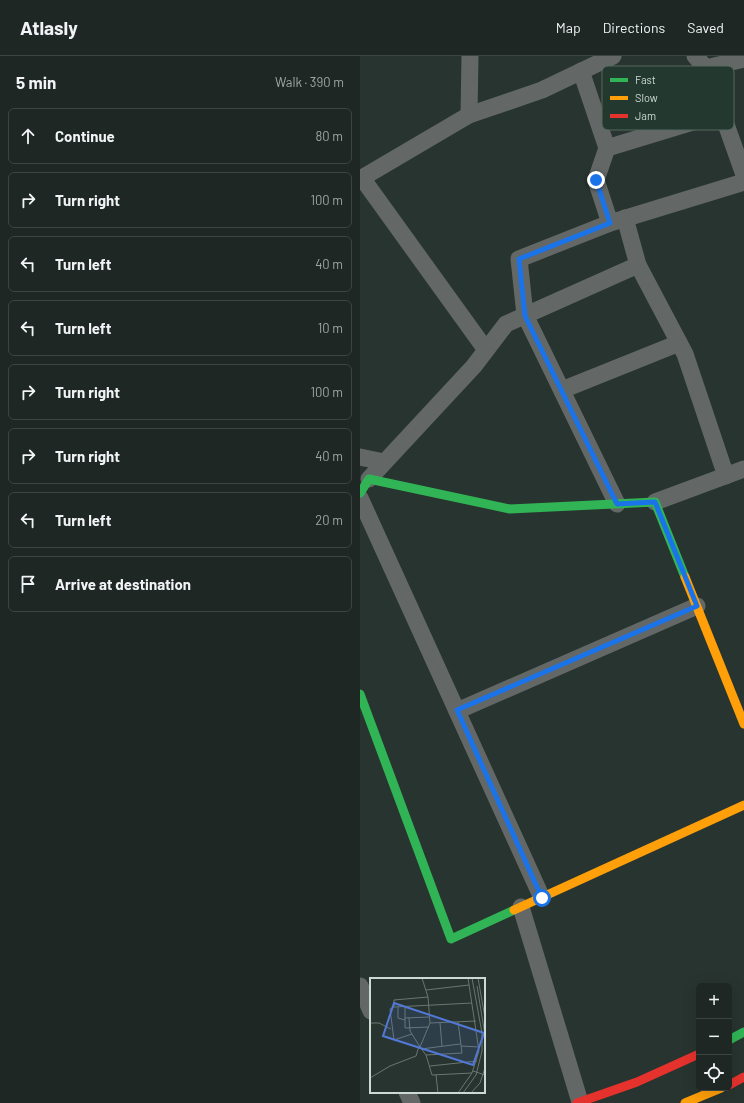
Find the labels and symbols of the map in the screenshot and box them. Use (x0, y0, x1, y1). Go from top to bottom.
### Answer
legend (602, 66, 734, 130)
text: Fast (635, 73, 656, 86)
text: Slow (635, 91, 658, 104)
text: Jam (635, 109, 656, 122)
route end (587, 171, 605, 189)
route start (533, 889, 551, 907)
inset map (370, 978, 485, 1093)

